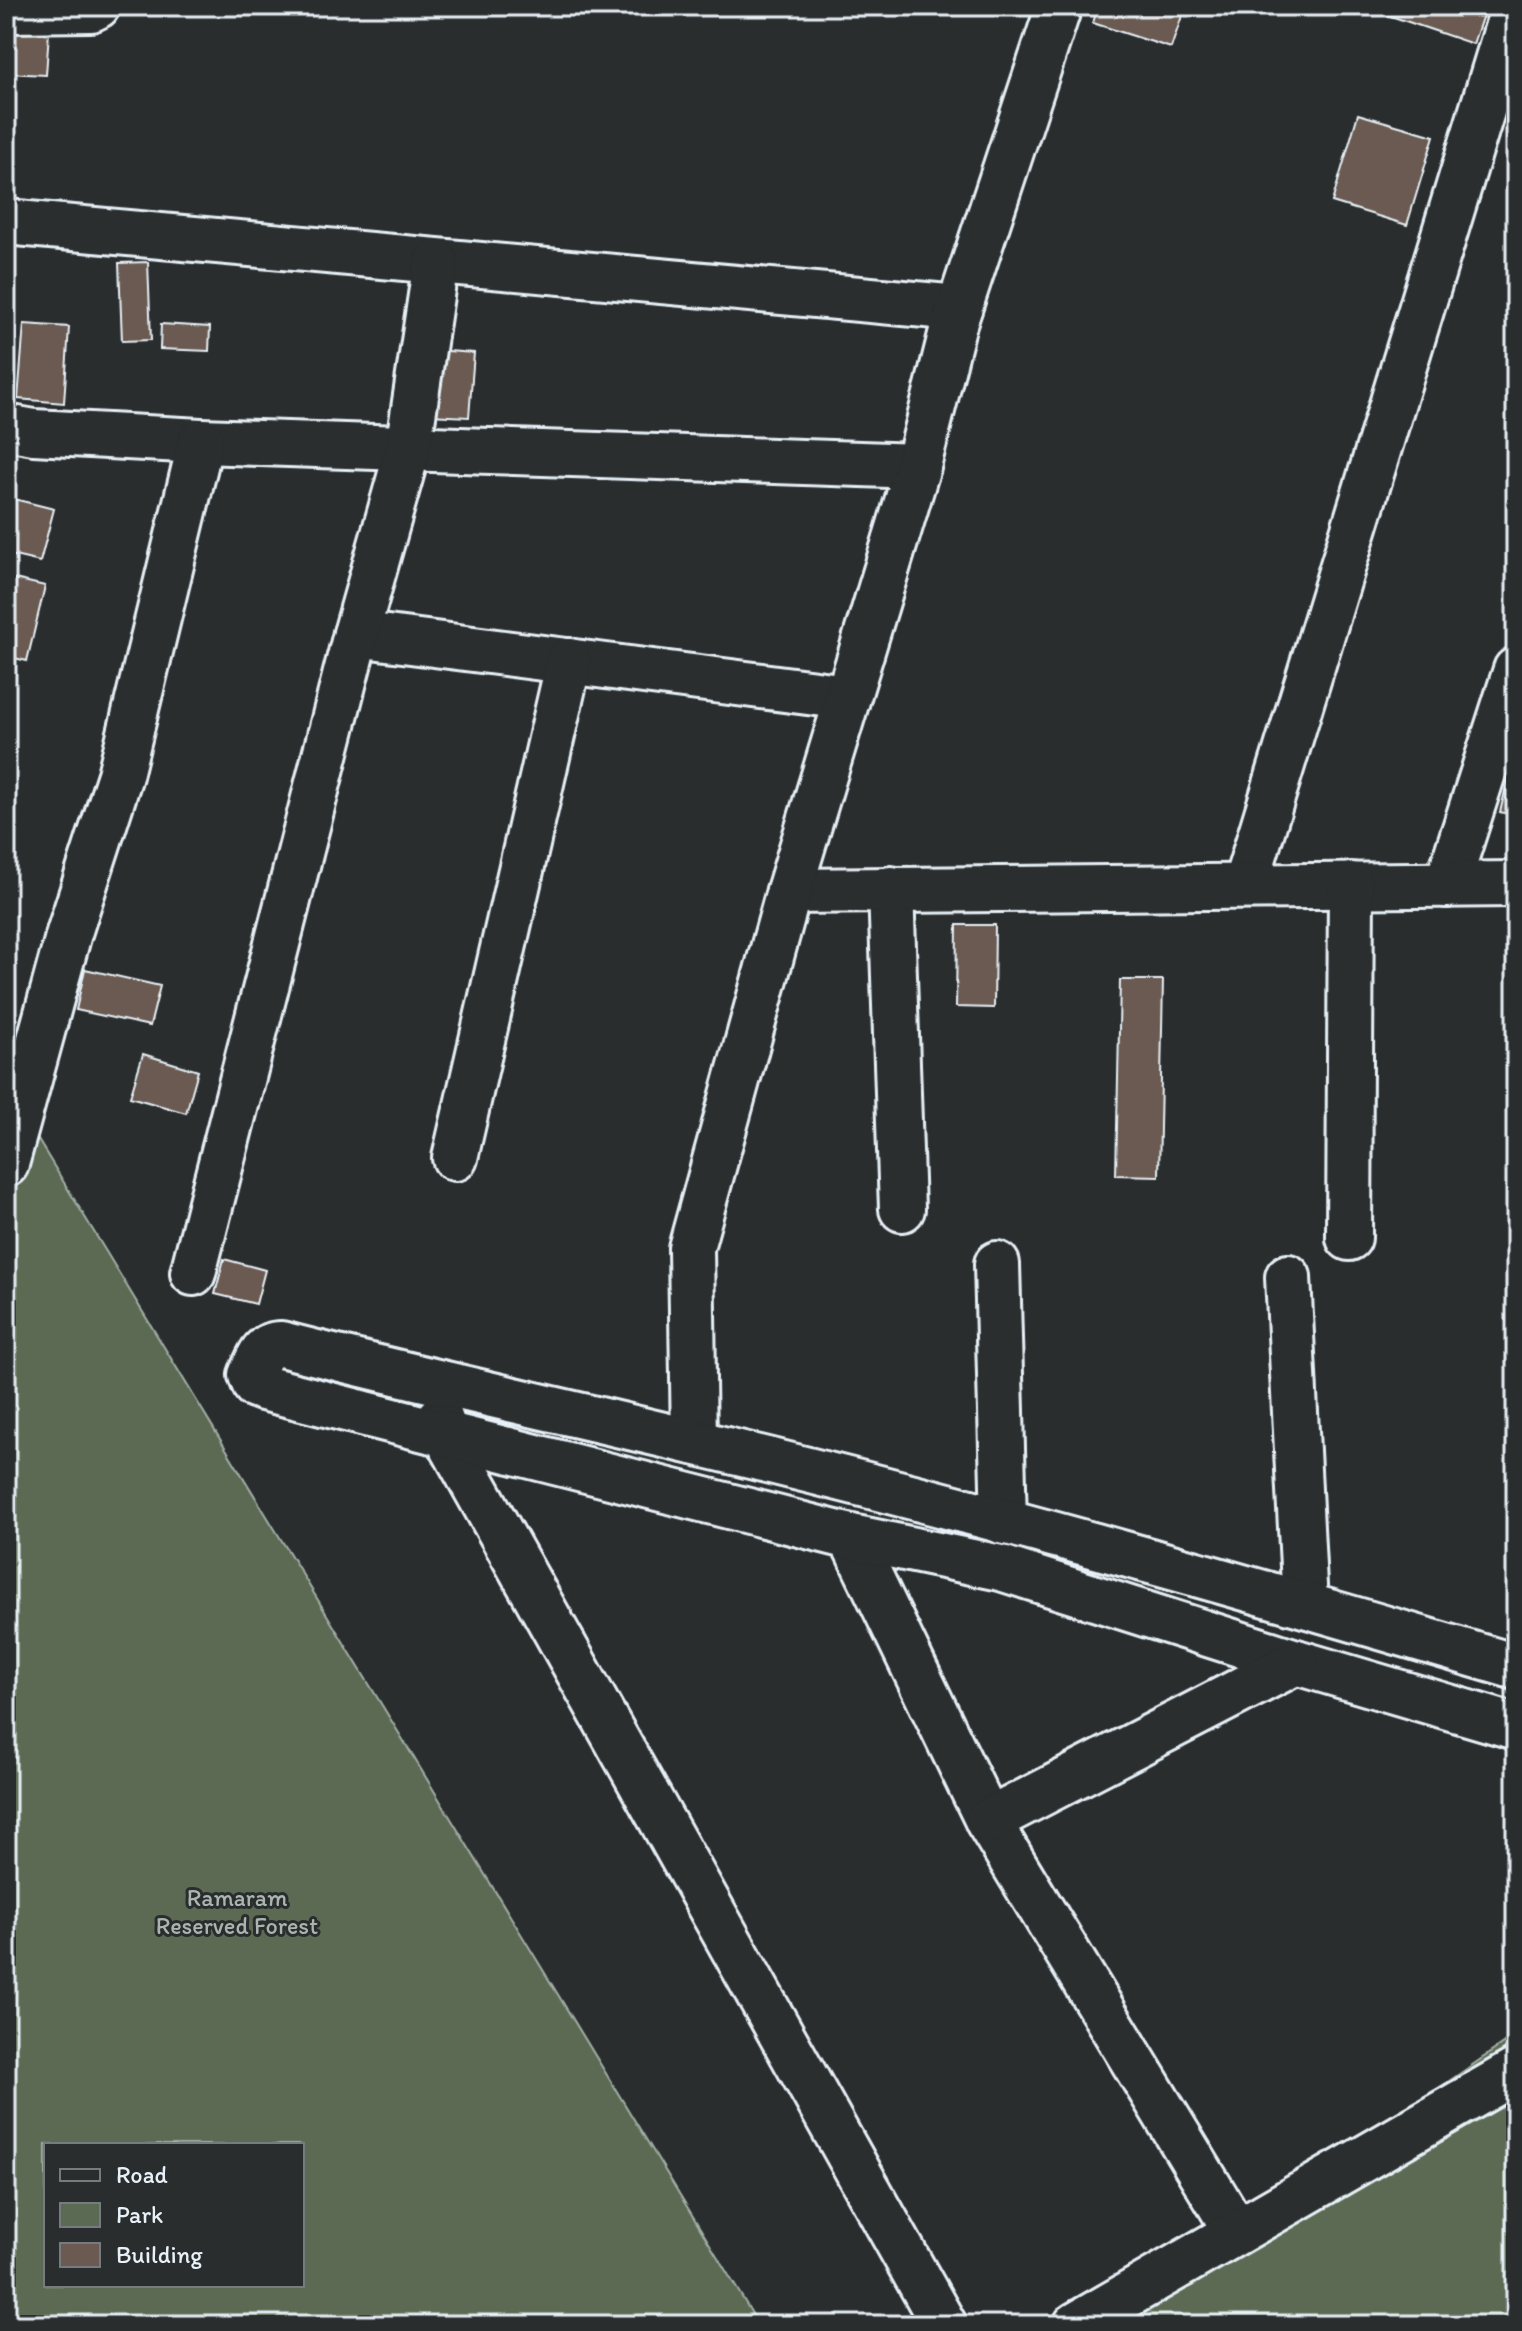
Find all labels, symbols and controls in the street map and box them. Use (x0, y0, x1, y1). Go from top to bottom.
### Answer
park label: Ramaram Reserved Forest (156, 1883, 318, 1940)
legend (44, 2143, 304, 2287)
text: Road (116, 2160, 168, 2189)
text: Park (116, 2200, 163, 2229)
text: Building (116, 2240, 203, 2269)

